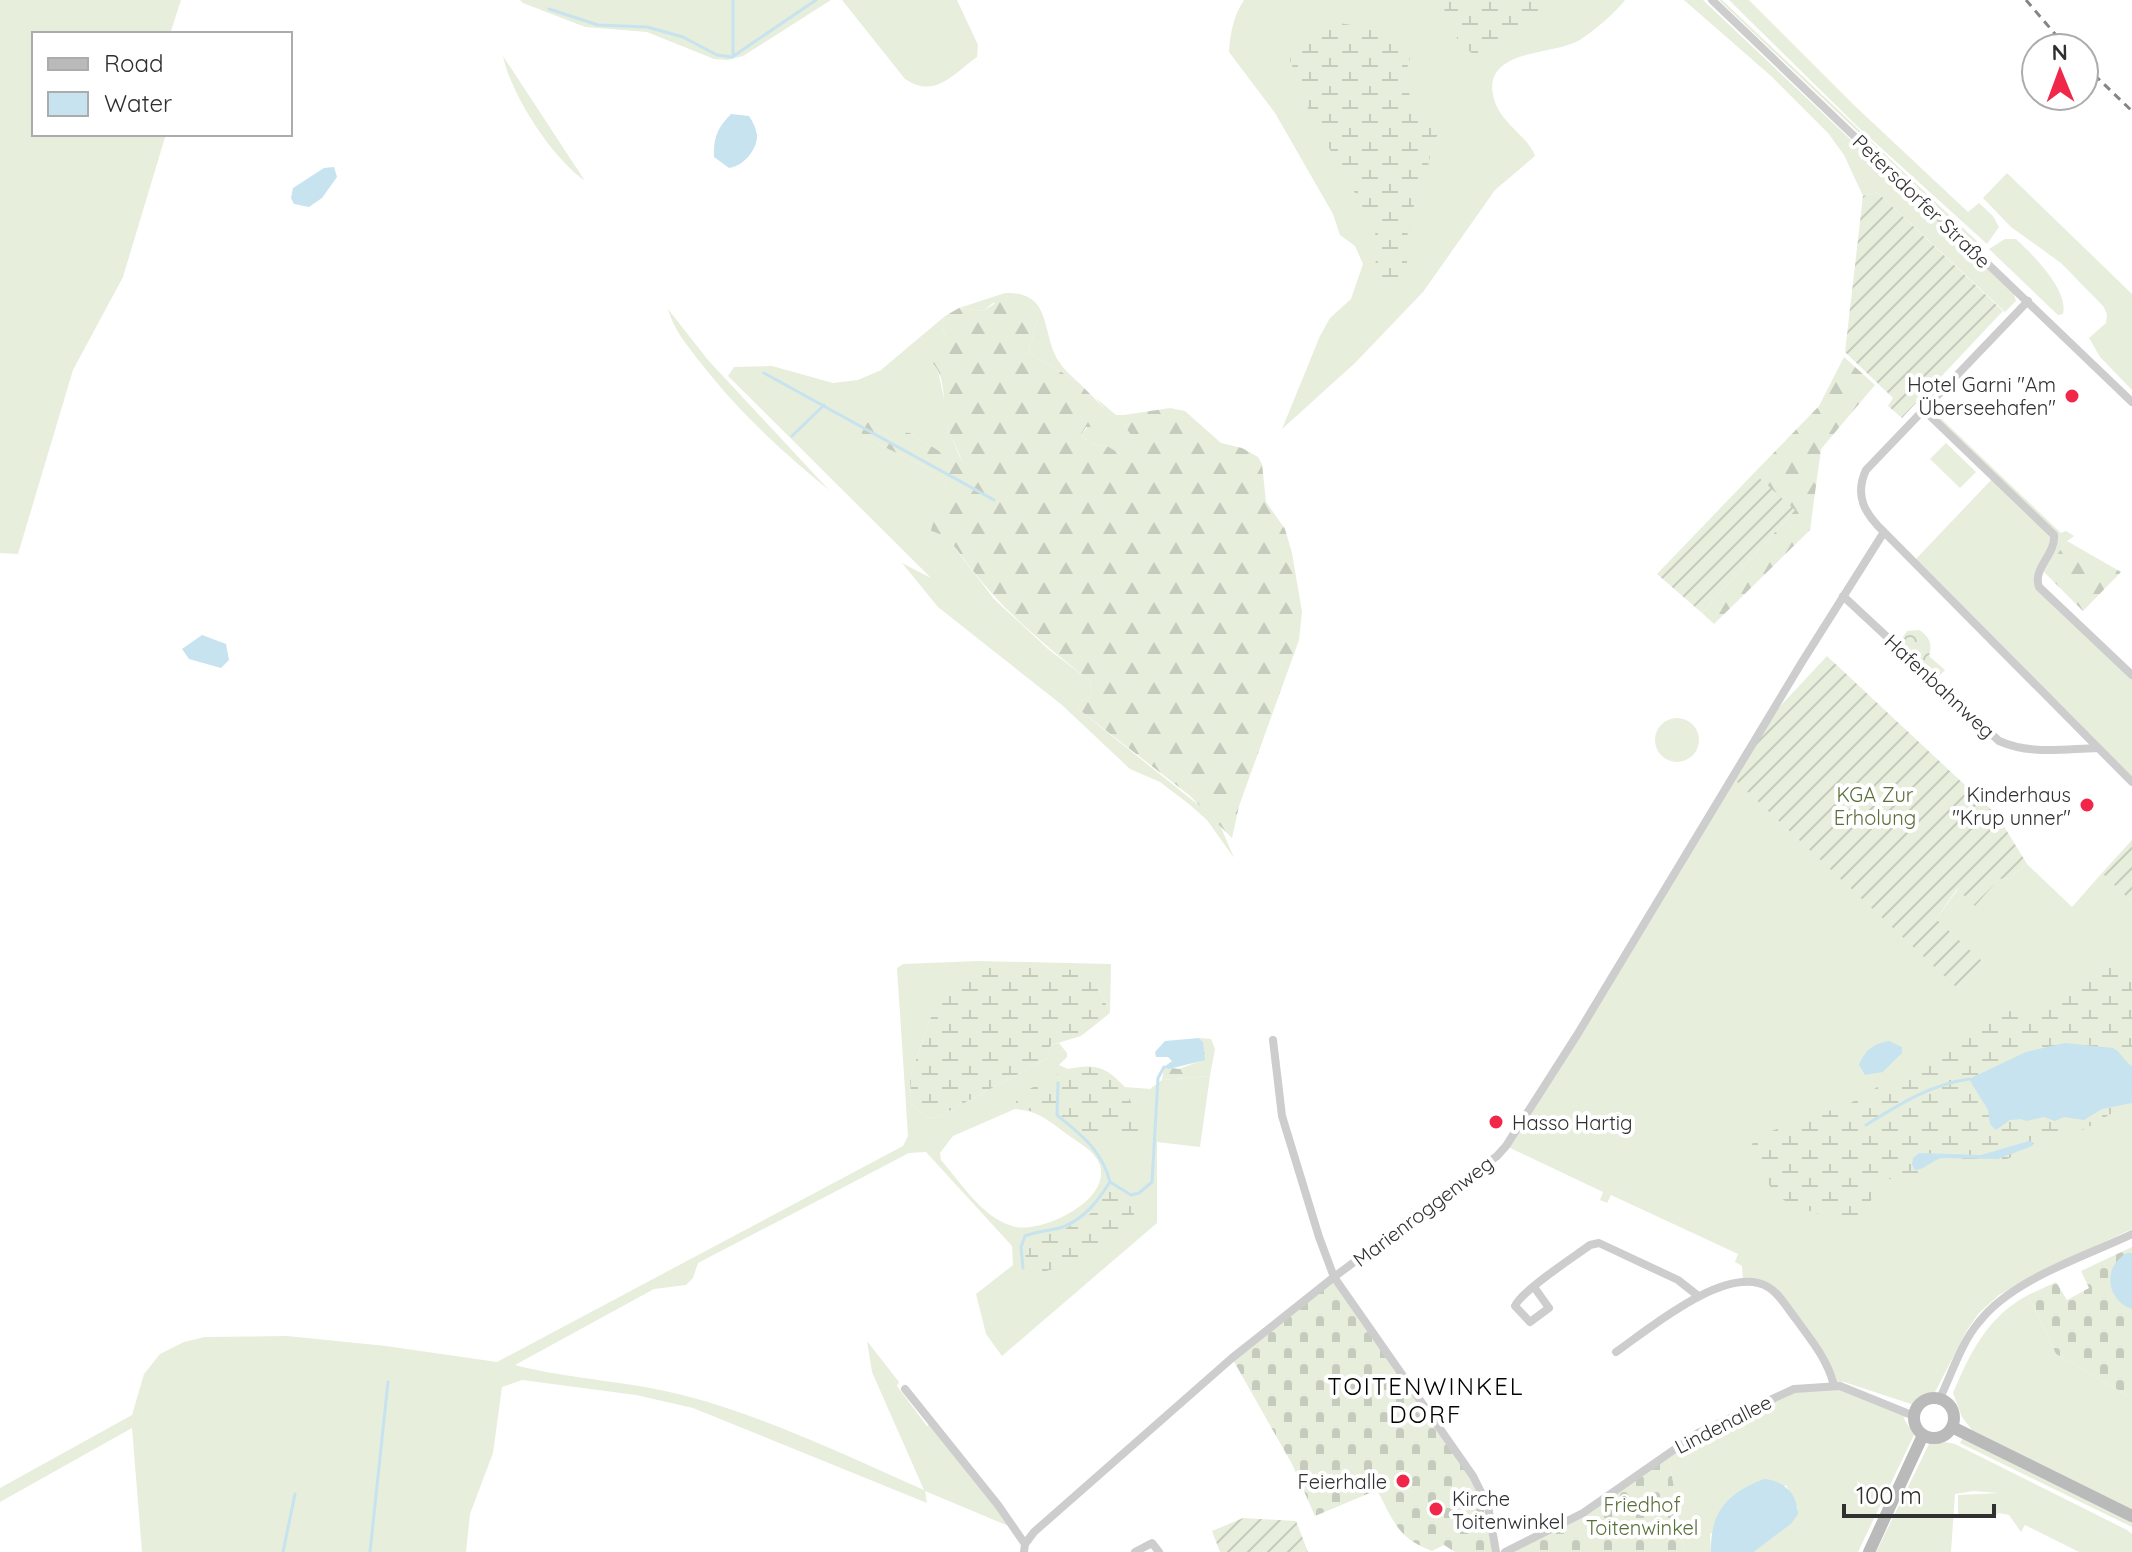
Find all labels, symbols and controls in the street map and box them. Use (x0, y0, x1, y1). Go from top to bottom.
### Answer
legend (32, 32, 292, 136)
north arrow (2020, 32, 2100, 112)
text: N (2051, 38, 2068, 66)
text: Road (104, 48, 164, 78)
text: Water (104, 88, 172, 118)
street label: Petersdorfer Straße (1848, 129, 1996, 273)
place label: Hotel Garni "Am Überseehafen" (1907, 372, 2056, 420)
marker: Hotel Garni "Am Überseehafen" (2063, 387, 2081, 405)
street label: Hafenbahnweg (1880, 629, 2000, 743)
park label: KGA Zur Erholung (1834, 782, 1916, 830)
place label: Kinderhaus "Krup unner" (1952, 782, 2071, 830)
marker: Kinderhaus "Krup unner" (2078, 796, 2096, 814)
place label: Hasso Hartig (1512, 1110, 1633, 1135)
marker: Hasso Hartig (1487, 1113, 1505, 1131)
street label: Marienroggenweg (1348, 1150, 1498, 1272)
district label: TOITENWINKEL DORF (1327, 1371, 1525, 1429)
street label: Lindenallee (1670, 1389, 1776, 1459)
scale bar (1844, 1468, 1994, 1518)
place label: Feierhalle (1298, 1469, 1387, 1494)
marker: Feierhalle (1394, 1472, 1412, 1490)
text: 100 m (1856, 1480, 1922, 1510)
place label: Kirche Toitenwinkel (1452, 1486, 1565, 1534)
park label: Friedhof Toitenwinkel (1586, 1492, 1698, 1540)
marker: Kirche Toitenwinkel (1427, 1500, 1445, 1518)

